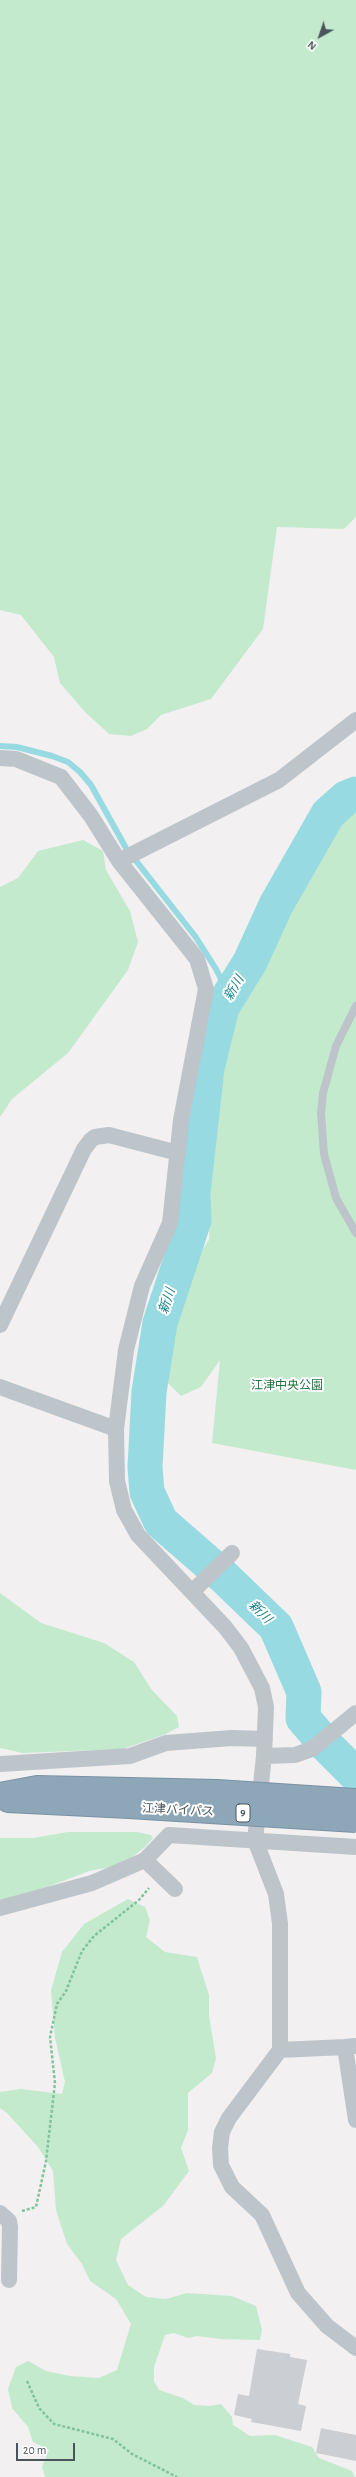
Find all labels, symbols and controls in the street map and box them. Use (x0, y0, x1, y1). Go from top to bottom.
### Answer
north arrow (300, 16, 340, 56)
text: N (305, 39, 318, 52)
water label: 新川 (221, 973, 247, 1003)
water label: 新川 (156, 1286, 178, 1316)
park label: 江津中央公園 (251, 1378, 323, 1392)
water label: 新川 (245, 1597, 275, 1627)
street label: 江津バイパス (142, 1801, 214, 1819)
road number: 9 (236, 1804, 250, 1822)
scale bar (18, 2435, 77, 2461)
text: 20 m (23, 2444, 46, 2456)

